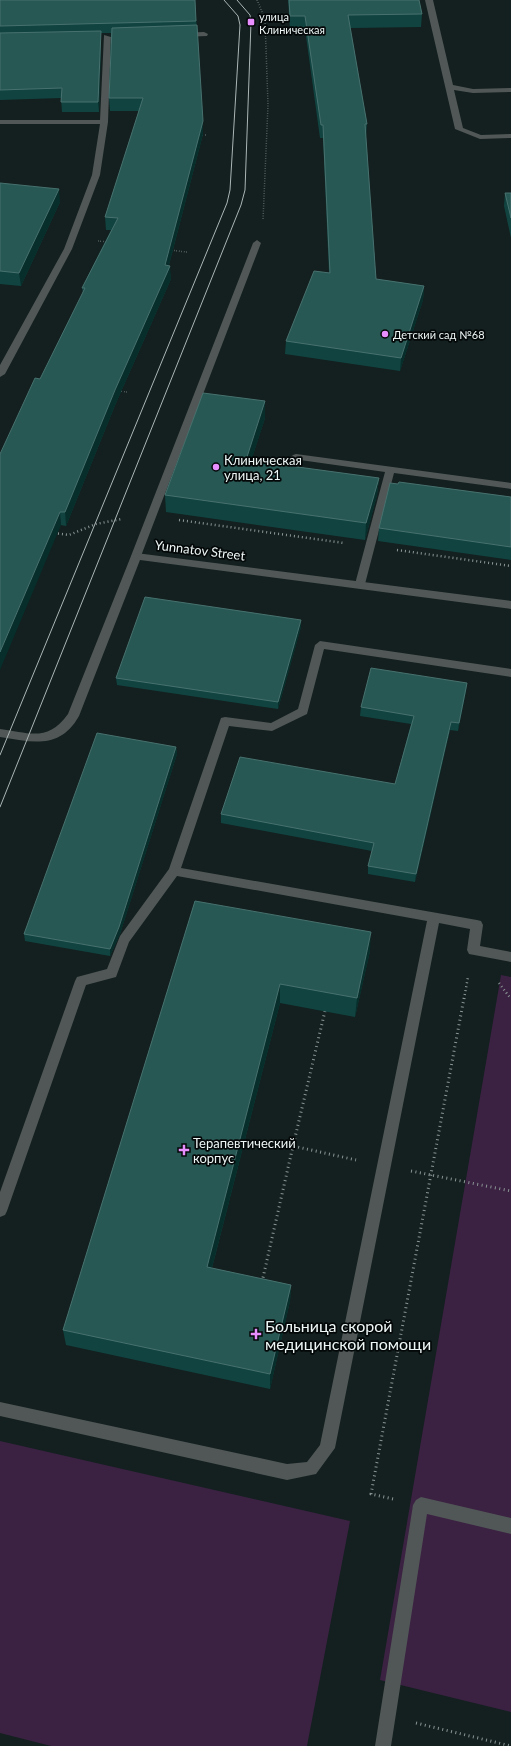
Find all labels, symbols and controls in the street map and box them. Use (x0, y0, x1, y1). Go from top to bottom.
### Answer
place label: улица Клиническая (259, 10, 325, 36)
marker: улица Клиническая (246, 17, 256, 27)
place label: Детский сад №68 (393, 328, 485, 341)
marker: Детский сад №68 (380, 329, 390, 339)
place label: Клиническая улица, 21 (224, 452, 302, 483)
marker: Клиническая улица, 21 (211, 462, 221, 472)
street label: Yunnatov Street (154, 537, 246, 564)
place label: Терапевтический корпус (193, 1135, 296, 1166)
marker: Терапевтический корпус (178, 1144, 190, 1156)
place label: Больница скорой медицинской помощи (265, 1316, 431, 1353)
marker: Больница скорой медицинской помощи (250, 1328, 262, 1340)

